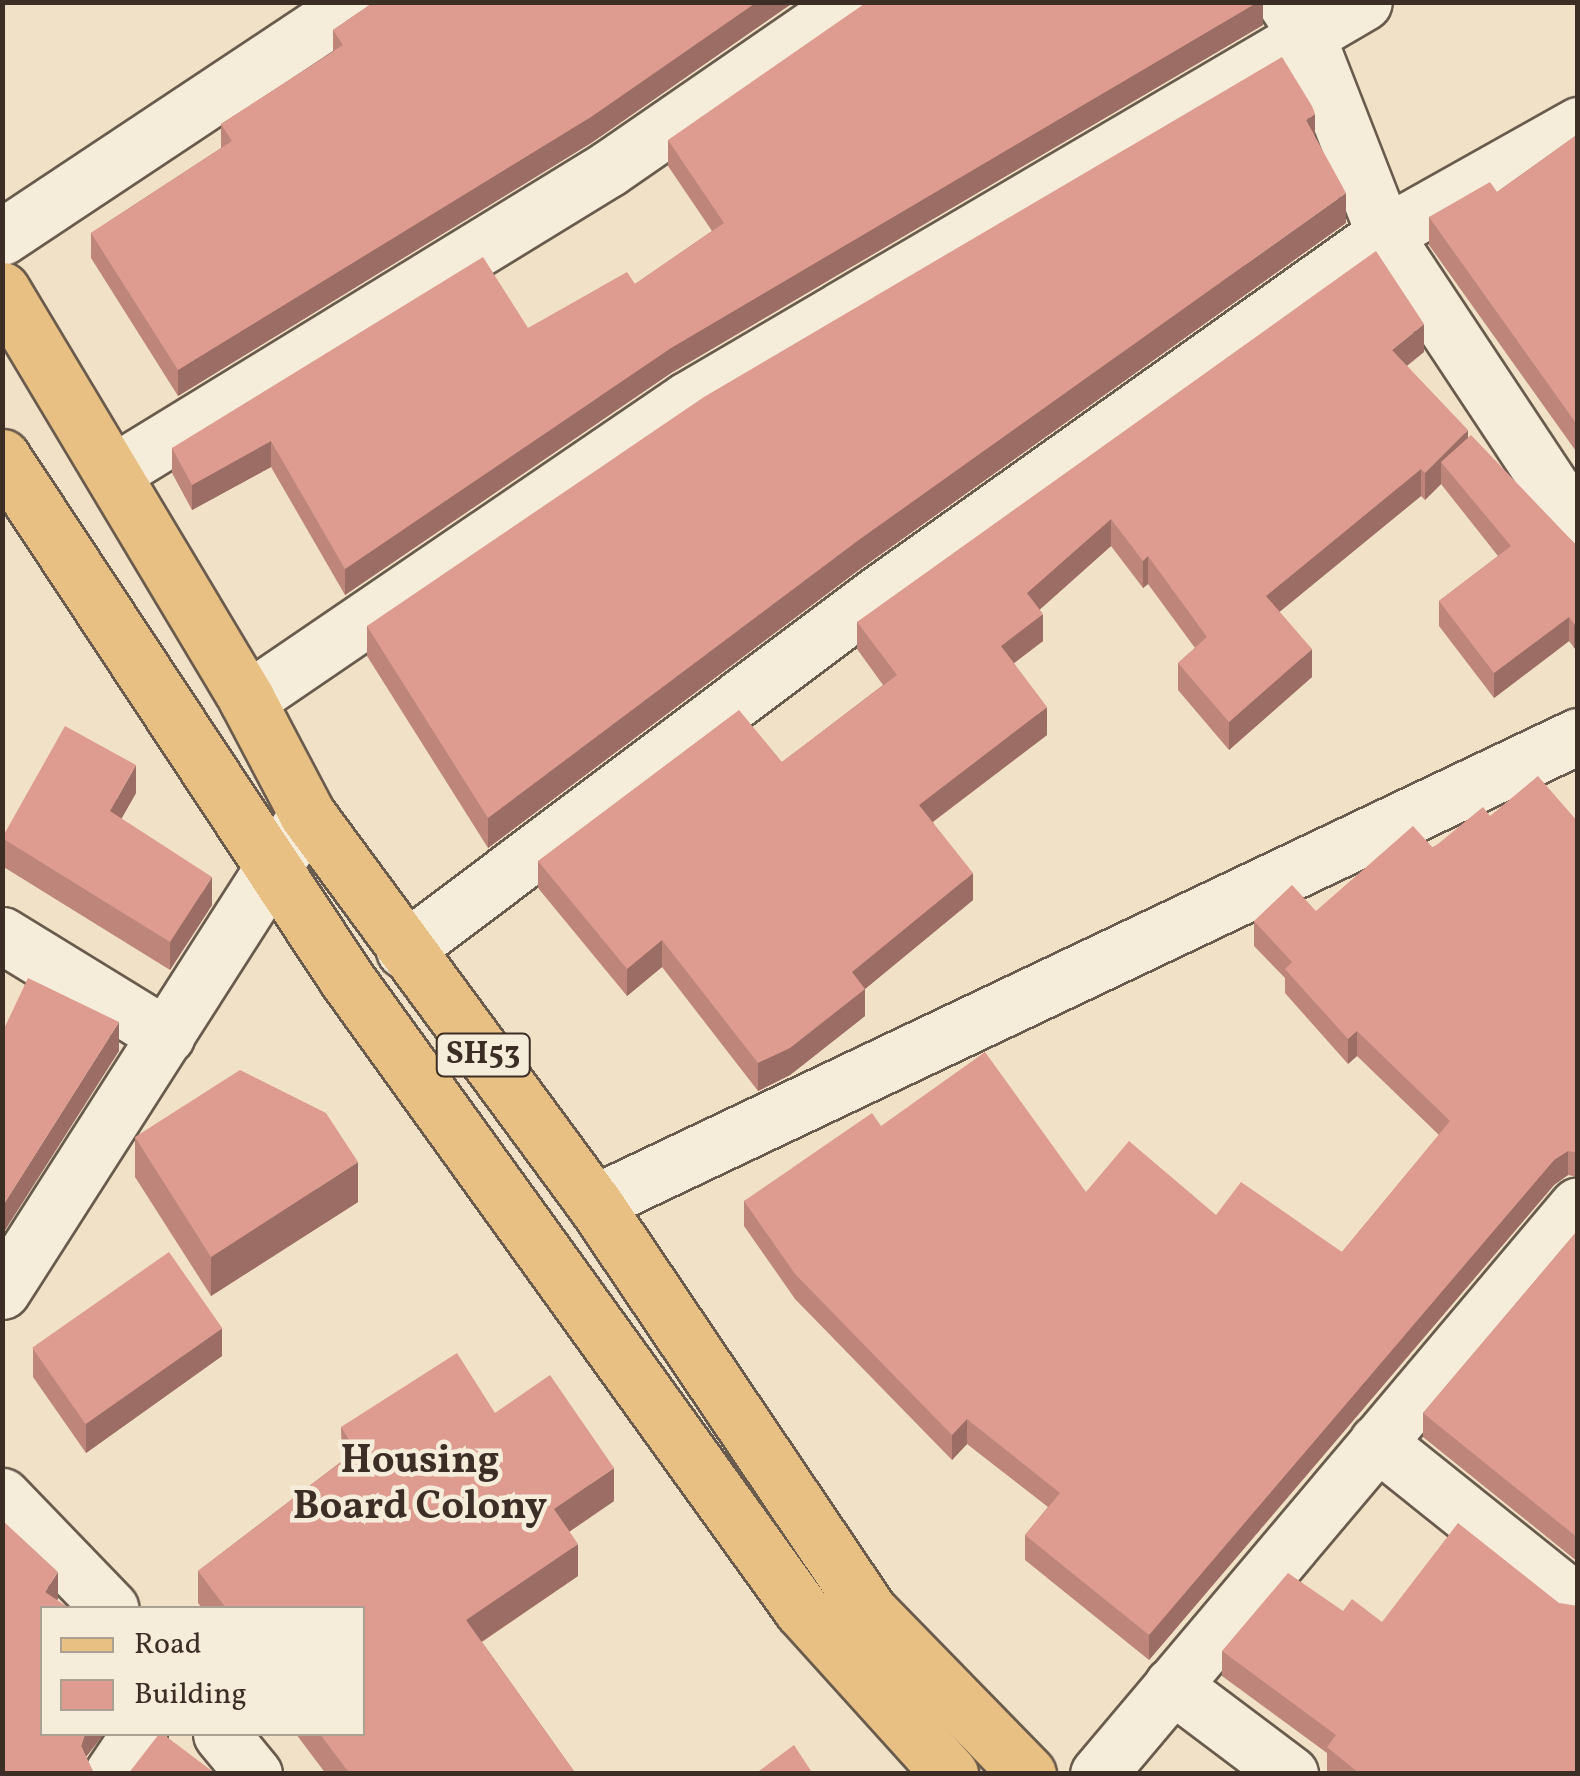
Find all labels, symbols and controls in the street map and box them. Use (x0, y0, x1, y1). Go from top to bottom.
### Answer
road number: SH53 (436, 1028, 530, 1082)
district label: Housing Board Colony (293, 1438, 547, 1532)
legend (40, 1606, 365, 1736)
text: Road (134, 1624, 202, 1666)
text: Building (134, 1674, 247, 1716)

